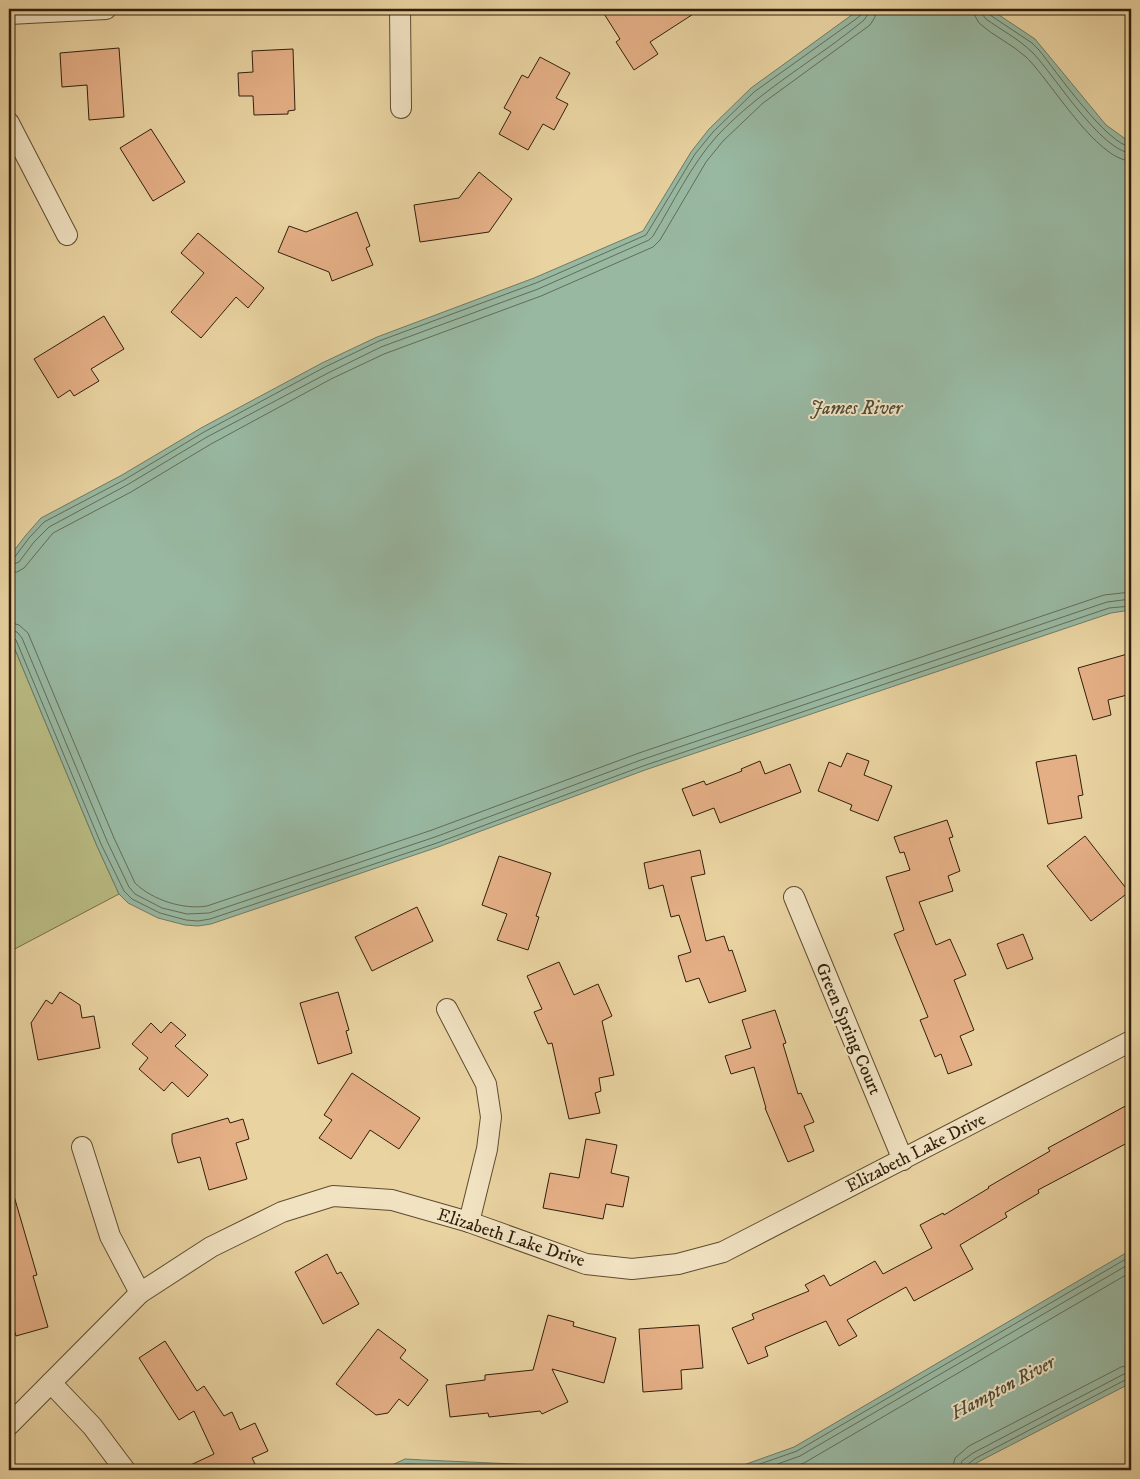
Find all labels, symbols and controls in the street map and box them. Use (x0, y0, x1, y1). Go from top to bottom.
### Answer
water label: James River (810, 397, 904, 420)
street label: Green Spring Court (810, 960, 886, 1098)
street label: Elizabeth Lake Drive (842, 1108, 990, 1198)
street label: Elizabeth Lake Drive (434, 1204, 588, 1272)
water label: Hampton River (946, 1350, 1062, 1426)

